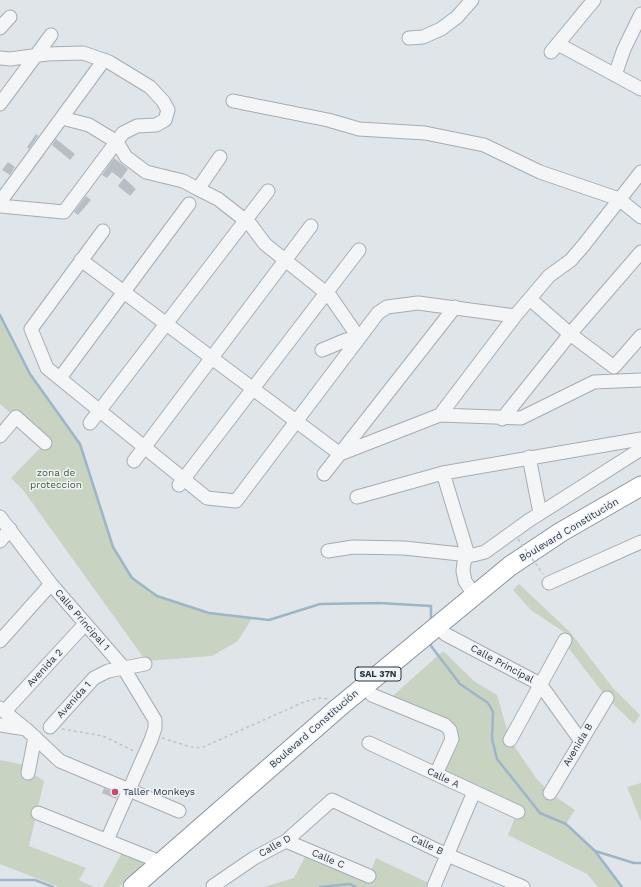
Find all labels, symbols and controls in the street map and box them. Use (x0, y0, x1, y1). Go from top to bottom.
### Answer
park label: zona de proteccion (30, 467, 82, 490)
street label: Boulevard Constitución (517, 496, 621, 564)
street label: Calle Principal 1 (52, 587, 112, 653)
street label: Calle Principal (468, 642, 536, 686)
street label: Avenida 2 (24, 647, 66, 689)
road number: SAL 37N (355, 667, 401, 681)
street label: Avenida 1 (54, 679, 94, 721)
street label: Boulevard Constitución (267, 687, 361, 771)
street label: Avenida B (561, 721, 595, 769)
street label: Calle A (425, 765, 461, 791)
place label: Taller Monkeys (123, 786, 195, 798)
marker: Taller Monkeys (110, 787, 120, 797)
street label: Calle D (257, 832, 293, 860)
street label: Calle B (409, 832, 445, 858)
street label: Calle C (310, 847, 346, 871)

